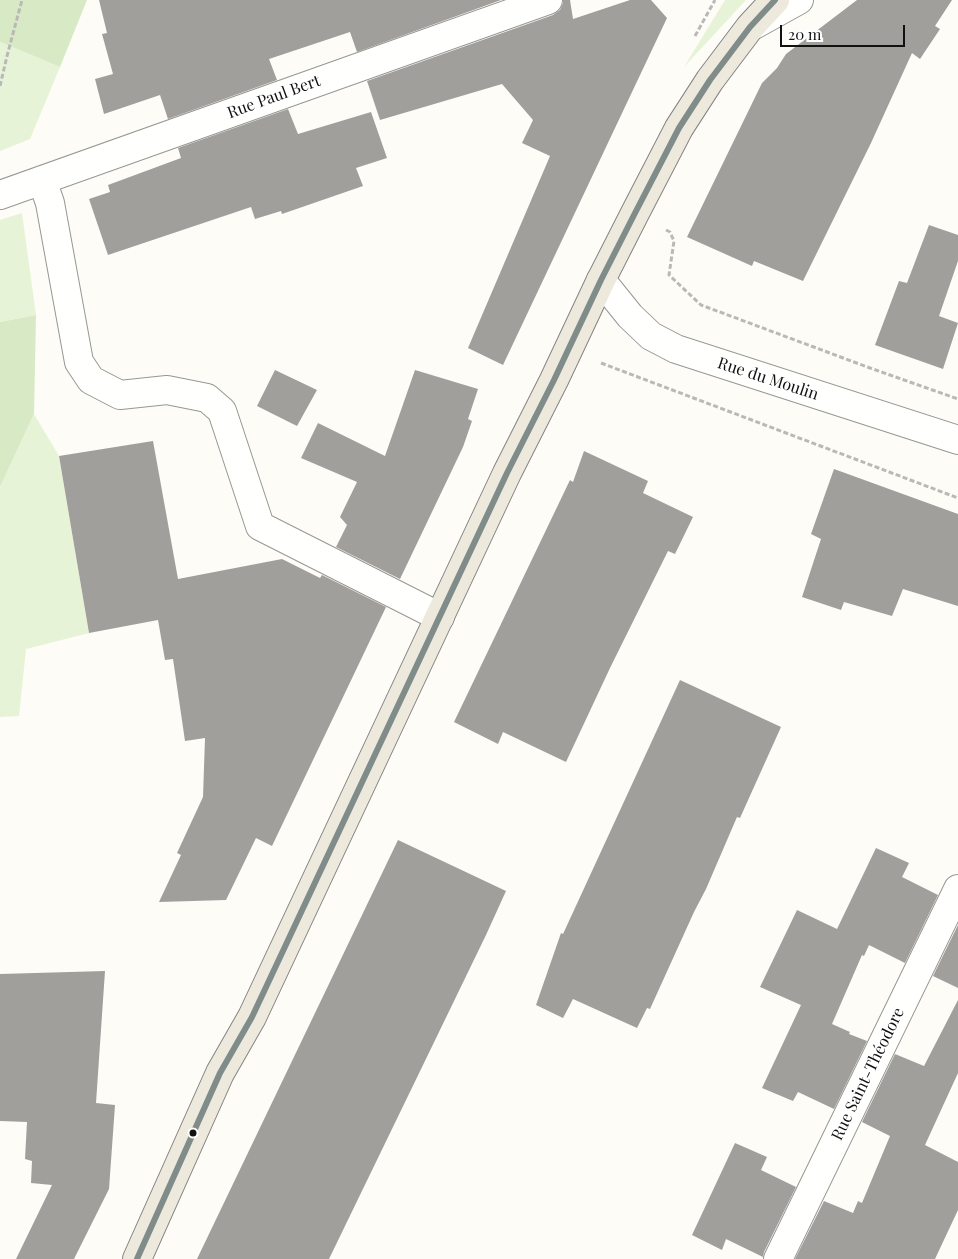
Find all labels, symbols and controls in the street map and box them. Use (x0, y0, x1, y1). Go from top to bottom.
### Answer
scale bar (783, 15, 908, 47)
text: 20 m (788, 24, 821, 44)
street label: Rue Paul Bert (225, 71, 323, 123)
street label: Rue du Moulin (715, 354, 821, 404)
street label: Rue Saint-Théodore (828, 1004, 908, 1144)
unlabelled marker (188, 1128, 198, 1138)

